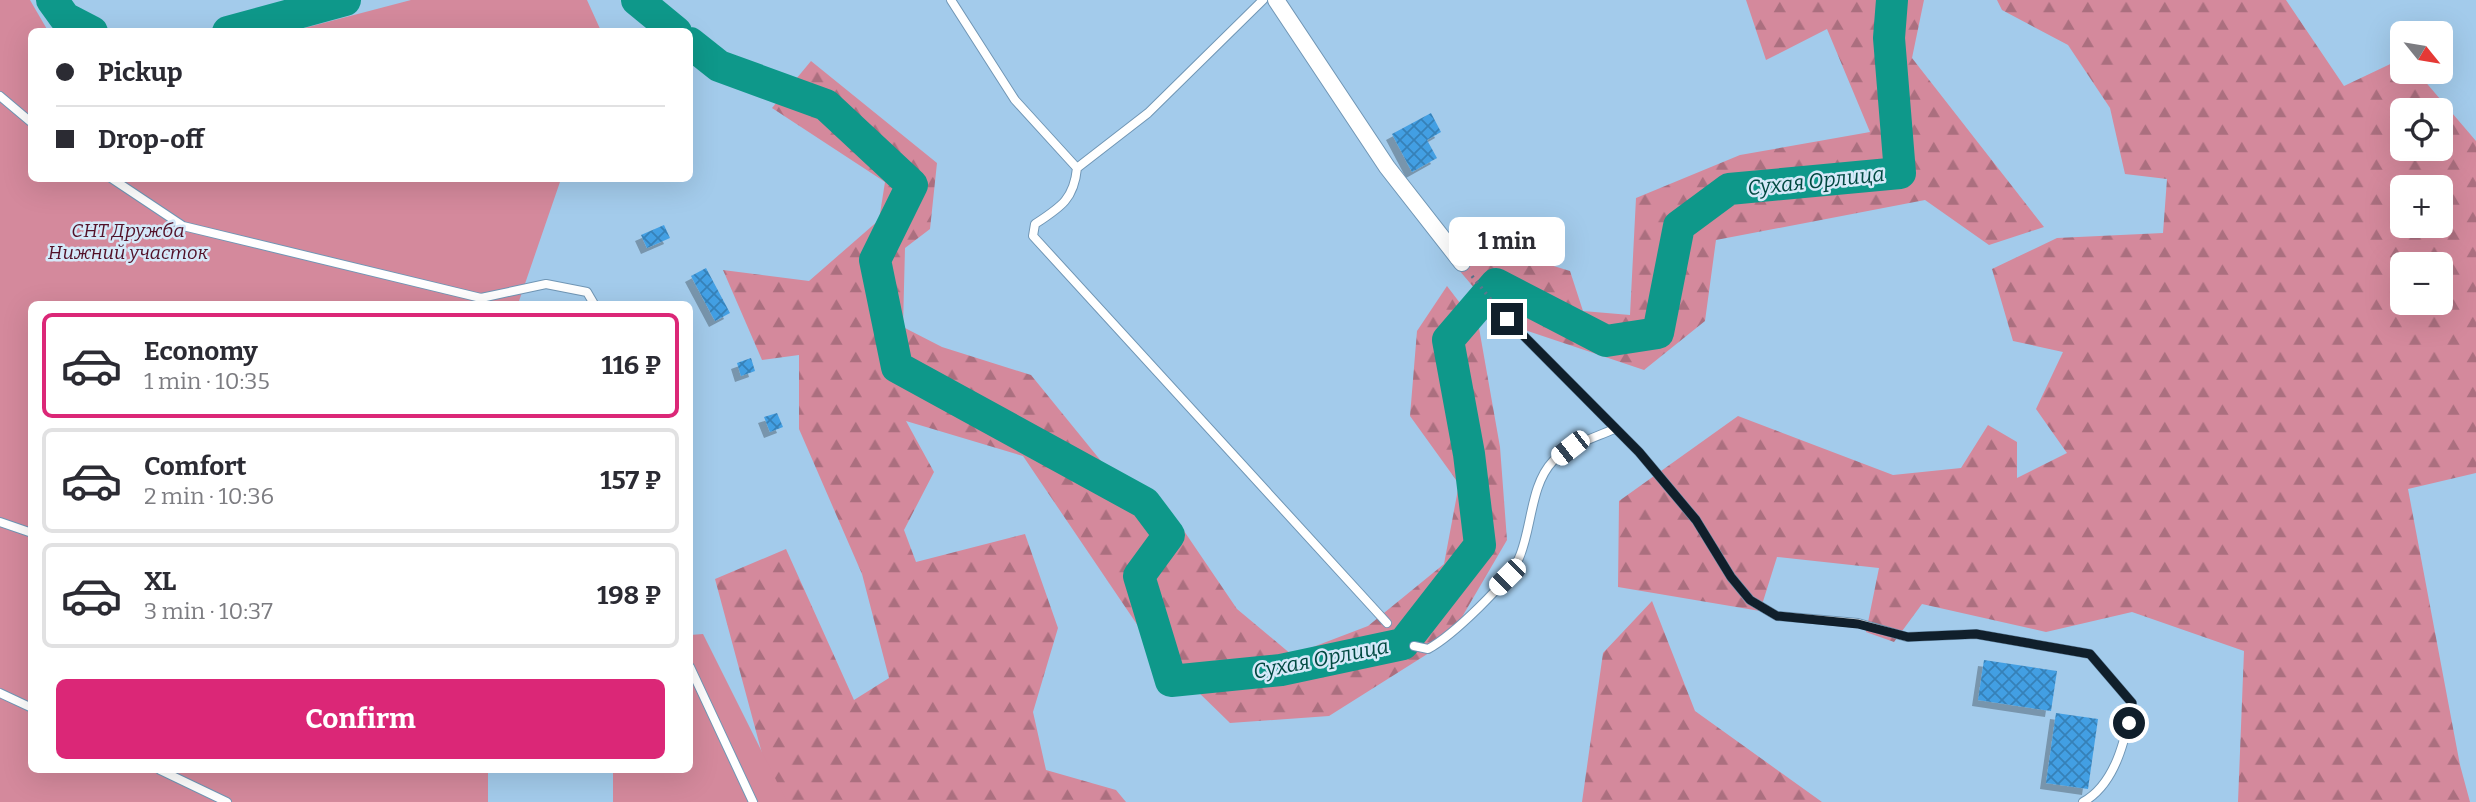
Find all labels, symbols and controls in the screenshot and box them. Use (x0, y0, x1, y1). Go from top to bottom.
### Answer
north arrow (2390, 21, 2454, 84)
map controls (2390, 21, 2453, 315)
text: Pickup (98, 57, 183, 88)
button: locate (2390, 98, 2453, 161)
text: Drop-off (98, 124, 204, 155)
water label: Сухая Орлица (1746, 161, 1886, 201)
button: + (2390, 175, 2453, 238)
callout: 1 min (1449, 218, 1565, 266)
park label: СНТ Дружба Нижний участок (48, 219, 209, 264)
text: 1 min (1478, 227, 1536, 255)
button: − (2390, 252, 2453, 315)
route end (1491, 303, 1523, 335)
icon: car (60, 334, 123, 397)
text: Economy (144, 336, 258, 367)
text: 116 ₽ (601, 350, 661, 381)
text: 1 min · 10:35 (144, 367, 270, 395)
car (1547, 427, 1594, 469)
icon: car (60, 449, 123, 512)
text: Comfort (144, 451, 247, 482)
text: 157 ₽ (600, 465, 661, 496)
text: 2 min · 10:36 (144, 482, 274, 510)
car (1485, 555, 1530, 599)
icon: car (60, 564, 123, 627)
text: XL (144, 566, 176, 597)
text: 198 ₽ (597, 580, 661, 611)
text: 3 min · 10:37 (144, 597, 273, 625)
water label: Сухая Орлица (1251, 633, 1391, 685)
button: Confirm (56, 679, 665, 759)
route start (2113, 707, 2145, 739)

